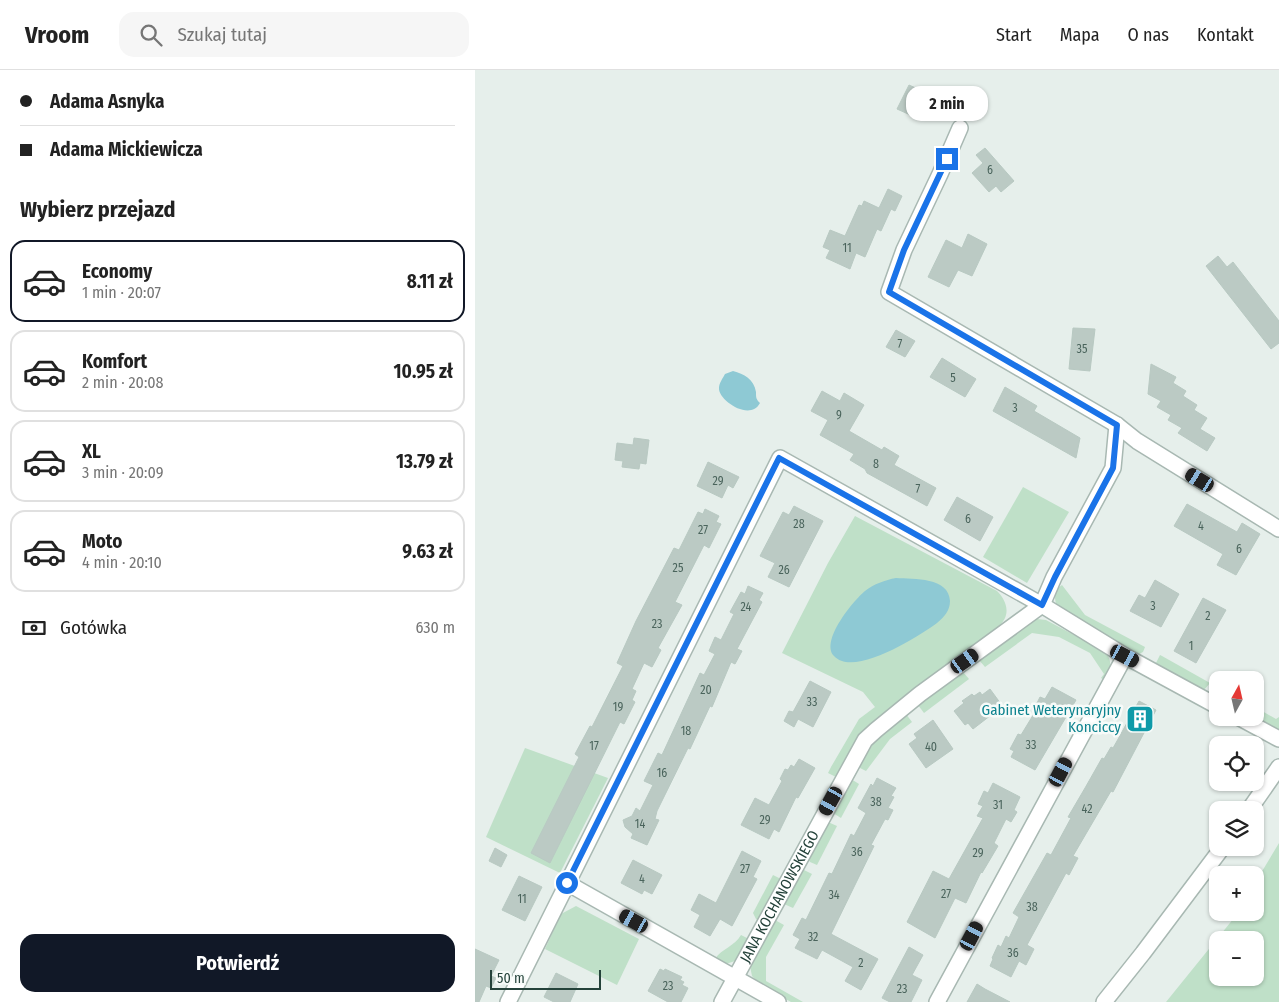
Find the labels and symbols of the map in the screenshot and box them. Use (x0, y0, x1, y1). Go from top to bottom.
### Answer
callout: 2 min (906, 87, 988, 122)
route end (936, 148, 958, 170)
house number: 6 (987, 163, 993, 177)
house number: 11 (842, 241, 852, 255)
house number: 7 (898, 337, 903, 351)
house number: 35 (1077, 342, 1088, 356)
house number: 5 (950, 371, 956, 385)
house number: 3 (1012, 401, 1018, 415)
house number: 9 (836, 408, 842, 422)
house number: 8 (873, 457, 879, 471)
car (1183, 466, 1216, 494)
house number: 29 (712, 474, 724, 488)
house number: 7 (916, 482, 921, 496)
house number: 6 (965, 512, 971, 526)
house number: 28 (793, 517, 805, 531)
house number: 4 (1198, 519, 1204, 533)
house number: 27 (698, 523, 708, 537)
house number: 6 (1236, 542, 1242, 556)
house number: 25 (673, 561, 684, 575)
house number: 26 (778, 563, 790, 577)
house number: 3 (1150, 599, 1156, 613)
house number: 24 (741, 600, 752, 614)
house number: 2 (1205, 609, 1211, 623)
house number: 23 (652, 617, 662, 631)
house number: 1 (1189, 639, 1193, 653)
car (1108, 642, 1141, 670)
car (948, 646, 981, 676)
north arrow (1209, 671, 1264, 726)
house number: 20 (700, 683, 712, 697)
house number: 33 (807, 695, 817, 709)
house number: 19 (613, 700, 623, 714)
place label: Gabinet Weterynaryjny Konciccy (982, 701, 1121, 736)
building icon: Gabinet Weterynaryjny Konciccy (1125, 704, 1155, 734)
house number: 18 (681, 724, 691, 738)
house number: 33 (1026, 738, 1036, 752)
house number: 17 (589, 739, 599, 753)
house number: 40 (925, 740, 937, 754)
car (1047, 755, 1074, 789)
house number: 16 (657, 766, 667, 780)
car (817, 784, 844, 818)
house number: 38 (870, 795, 882, 809)
house number: 31 (993, 798, 1003, 812)
house number: 42 (1082, 802, 1092, 816)
house number: 29 (759, 813, 771, 827)
house number: 14 (635, 817, 645, 831)
street label: JANA KOCHANOWSKIEGO (736, 827, 823, 966)
house number: 36 (851, 845, 863, 859)
house number: 29 (972, 846, 984, 860)
house number: 27 (740, 862, 750, 876)
route start (556, 872, 578, 894)
house number: 4 (639, 872, 645, 886)
house number: 27 (941, 887, 951, 901)
house number: 34 (828, 888, 840, 902)
house number: 11 (517, 892, 527, 906)
house number: 38 (1026, 900, 1038, 914)
car (617, 907, 650, 935)
car (958, 919, 985, 953)
house number: 32 (808, 930, 818, 944)
house number: 36 (1007, 946, 1019, 960)
house number: 2 (858, 956, 864, 970)
scale bar (490, 967, 601, 990)
house number: 23 (663, 979, 673, 993)
house number: 23 (897, 982, 907, 996)

